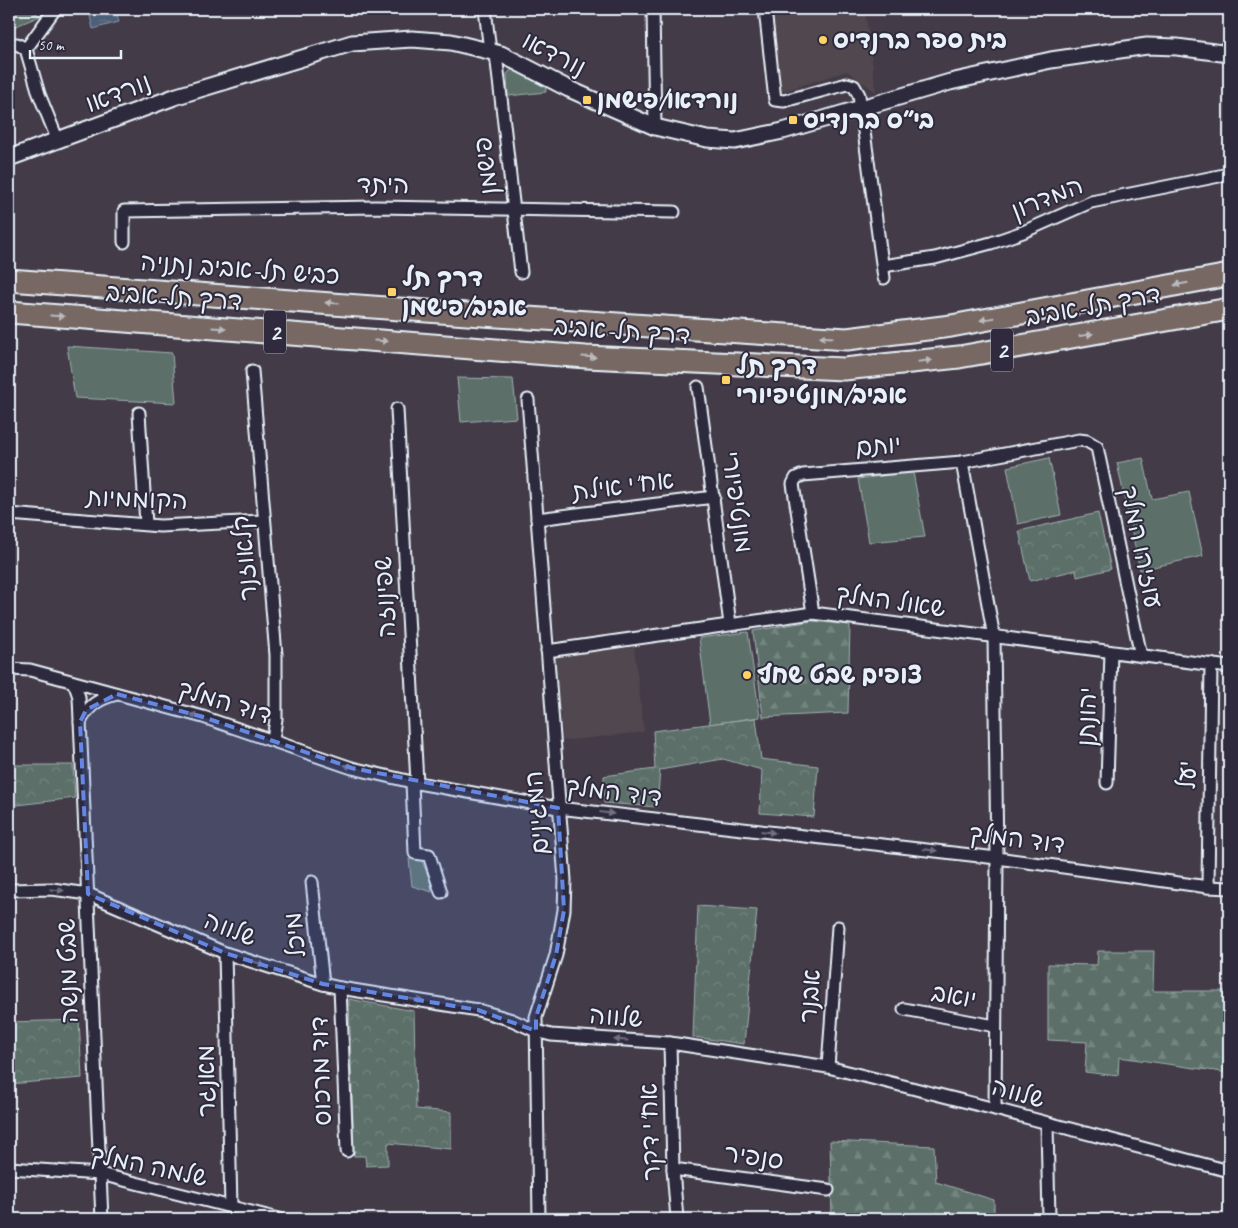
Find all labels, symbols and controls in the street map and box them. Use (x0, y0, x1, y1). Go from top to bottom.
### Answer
street label: נורדאו (517, 24, 591, 84)
place label: בית ספר ברנדיס (833, 24, 1007, 56)
scale bar (30, 28, 121, 60)
marker: בית ספר ברנדיס (817, 34, 829, 46)
text: 50 m (38, 36, 65, 55)
street label: נורדאו (81, 66, 155, 120)
place label: נורדאו/פישמן (597, 84, 738, 116)
marker: נורדאו/פישמן (581, 94, 593, 106)
place label: בי״ס ברנדיס (803, 104, 934, 136)
marker: בי״ס ברנדיס (787, 114, 799, 126)
street label: פישמן (467, 135, 505, 197)
street label: היתד (357, 169, 409, 201)
street label: המדרון (1006, 169, 1088, 227)
street label: כביש תל-אביב נתניה (139, 246, 341, 292)
place label: דרך תל אביב/פישמן (402, 262, 527, 323)
street label: דרך תל-אביב (105, 276, 243, 318)
street label: דרך תל-אביב (1023, 278, 1163, 334)
one-way arrow (1173, 280, 1189, 288)
marker: דרך תל אביב/פישמן (386, 286, 398, 298)
one-way arrow (323, 299, 339, 307)
street label: דרך תל-אביב (553, 310, 691, 352)
road number: 2 (264, 311, 286, 354)
one-way arrow (50, 312, 66, 320)
one-way arrow (979, 316, 995, 324)
one-way arrow (212, 325, 228, 333)
road number: 2 (991, 328, 1013, 372)
one-way arrow (1078, 330, 1094, 338)
one-way arrow (818, 333, 834, 341)
one-way arrow (374, 337, 390, 345)
place label: דרך תל אביב/מונטיפיורי (736, 350, 907, 411)
one-way arrow (581, 354, 597, 362)
one-way arrow (918, 356, 934, 364)
marker: דרך תל אביב/מונטיפיורי (720, 374, 732, 386)
street label: יותם (854, 428, 902, 464)
street label: מונטיפיורי (714, 449, 760, 555)
street label: אח''י אילת (568, 464, 676, 508)
street label: הקוממיות (84, 481, 188, 517)
street label: עוזיהו המלך (1112, 483, 1170, 611)
street label: קלאוזנר (225, 514, 265, 602)
street label: שפינוזה (367, 556, 403, 638)
street label: שאול המלך (834, 577, 948, 625)
place label: צופים שבט שחף (757, 659, 922, 691)
marker: צופים שבט שחף (741, 669, 753, 681)
street label: דוד המלך (174, 673, 276, 731)
street label: יהונתן (1070, 687, 1104, 747)
one-way arrow (189, 711, 204, 719)
street label: יעל (1171, 760, 1203, 790)
one-way arrow (343, 763, 358, 771)
street label: המגינים (517, 770, 557, 856)
street label: דוד המלך (564, 770, 664, 814)
one-way arrow (502, 795, 518, 803)
one-way arrow (599, 809, 615, 817)
street label: דוד המלך (967, 817, 1067, 861)
one-way arrow (760, 828, 776, 836)
one-way arrow (922, 846, 938, 854)
one-way arrow (50, 886, 66, 894)
street label: שלווה (199, 904, 261, 954)
street label: מיכל (277, 911, 313, 959)
street label: שבט מנשה (50, 918, 86, 1024)
one-way arrow (251, 960, 266, 968)
street label: אבנר (792, 968, 828, 1024)
street label: יואב (929, 976, 979, 1016)
one-way arrow (408, 997, 424, 1005)
street label: שלווה (588, 999, 644, 1035)
street label: דוד מרכוס (303, 1016, 339, 1126)
one-way arrow (613, 1035, 629, 1043)
street label: מאנגר (189, 1044, 223, 1118)
street label: שלווה (988, 1071, 1048, 1115)
street label: אח"י דקר (632, 1083, 668, 1181)
street label: סנפיר (722, 1137, 786, 1177)
street label: שלמה המלך (88, 1138, 210, 1194)

